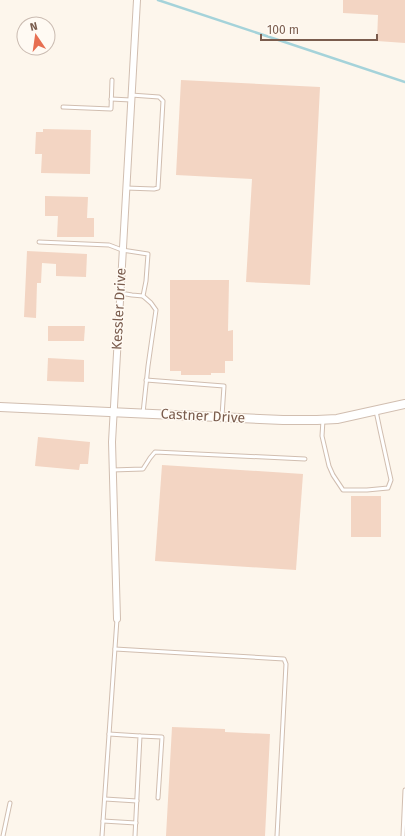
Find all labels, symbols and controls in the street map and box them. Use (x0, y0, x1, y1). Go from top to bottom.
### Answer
north arrow (16, 16, 56, 56)
scale bar (261, 16, 377, 42)
text: N (29, 20, 39, 34)
text: 100 m (267, 23, 299, 37)
street label: Kessler Drive (108, 267, 130, 351)
street label: Castner Drive (160, 405, 246, 427)

